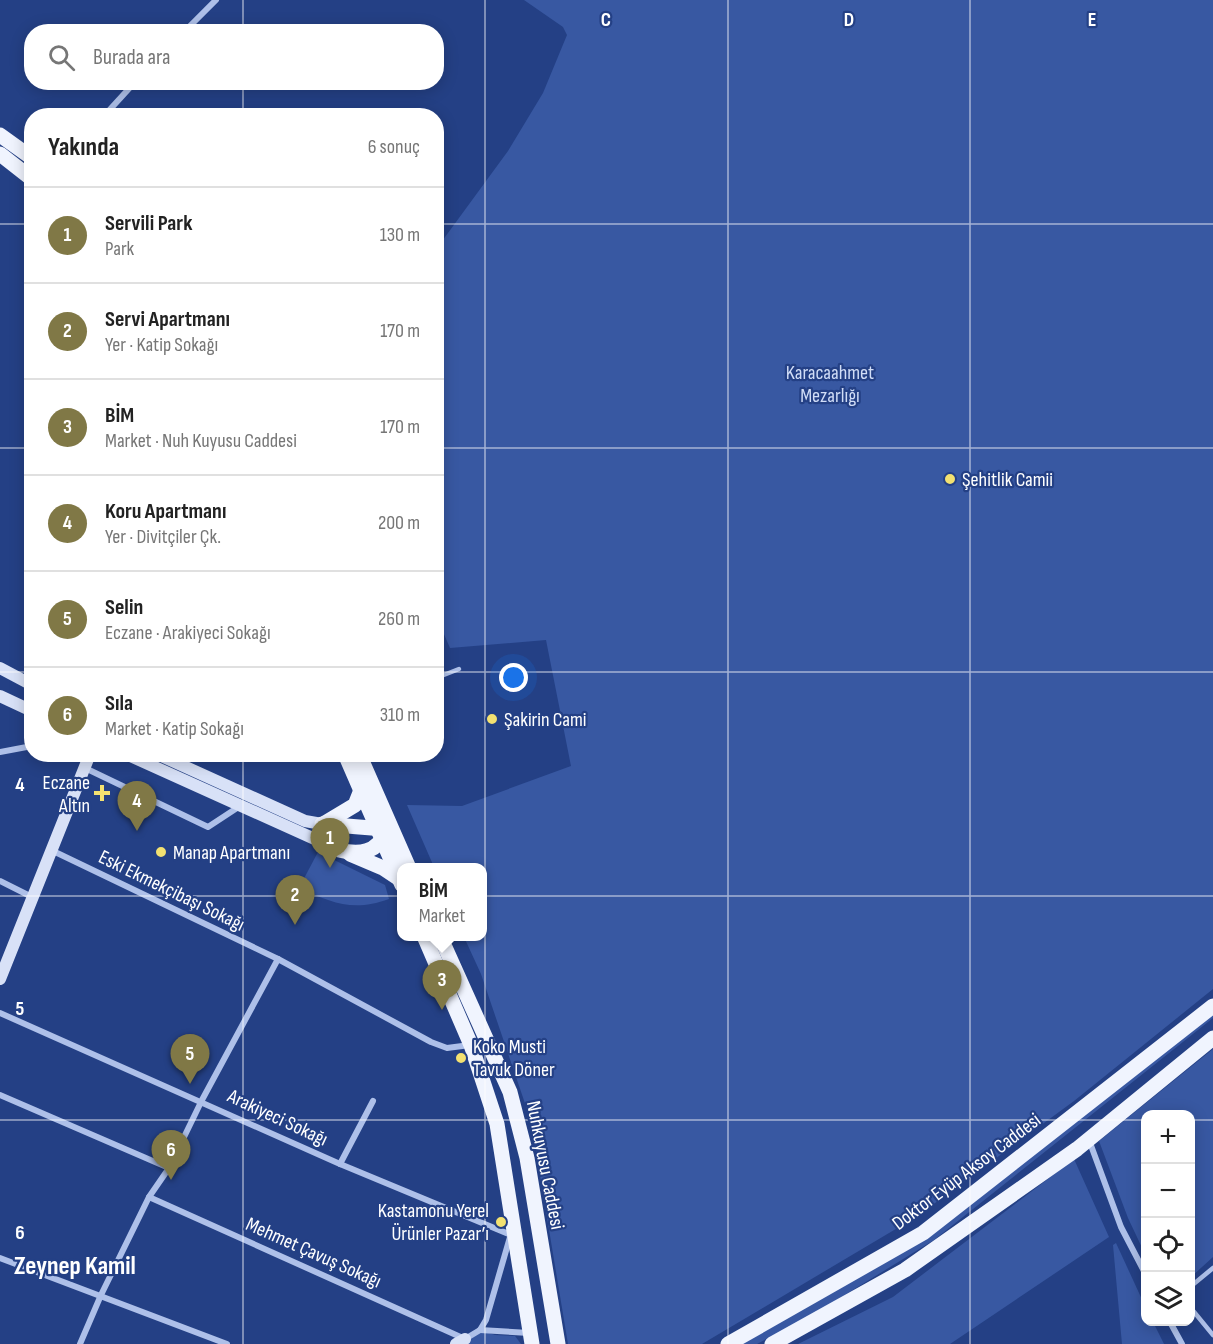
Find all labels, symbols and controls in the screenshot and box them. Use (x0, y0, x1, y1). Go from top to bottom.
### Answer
text: C (601, 8, 611, 32)
text: D (844, 8, 854, 32)
text: E (1088, 8, 1096, 32)
search box (24, 24, 444, 90)
icon: search (45, 41, 78, 74)
text: Burada ara (93, 44, 170, 71)
text: Yakında (48, 132, 119, 163)
text: 6 sonuç (368, 135, 420, 159)
text: Servili Park (105, 210, 192, 237)
text: 1 (64, 223, 71, 247)
text: 130 m (380, 223, 420, 247)
text: Park (105, 237, 134, 261)
text: Servi Apartmanı (105, 306, 230, 333)
text: 2 (63, 319, 72, 343)
text: 170 m (380, 319, 420, 343)
text: Yer · Katip Sokağı (105, 333, 218, 357)
park label: Karacaahmet Mezarlığı (786, 361, 874, 408)
text: BİM (105, 402, 134, 429)
text: 3 (63, 415, 72, 439)
text: 170 m (380, 415, 420, 439)
text: Market · Nuh Kuyusu Caddesi (105, 429, 297, 453)
place label: Şehitlik Camii (962, 468, 1053, 492)
marker: Şehitlik Camii (943, 472, 957, 486)
text: Koru Apartmanı (105, 498, 226, 525)
text: 4 (63, 511, 72, 535)
text: 200 m (378, 511, 420, 535)
text: Yer · Divitçiler Çk. (105, 525, 221, 549)
text: Selin (105, 594, 143, 621)
text: 5 (63, 607, 72, 631)
text: 260 m (378, 607, 420, 631)
text: Eczane · Arakiyeci Sokağı (105, 621, 271, 645)
your location (499, 663, 528, 692)
text: Sıla (105, 690, 133, 717)
text: 6 (63, 703, 72, 727)
text: 310 m (380, 703, 420, 727)
place label: Şakirin Cami (504, 708, 586, 732)
marker: Şakirin Cami (485, 712, 499, 726)
text: Market · Katip Sokağı (105, 717, 244, 741)
place label: Eczane Altın (43, 771, 90, 818)
text: 4 (15, 773, 25, 797)
pin: 4 (118, 782, 156, 831)
marker: Eczane Altın (95, 786, 109, 800)
pin: 1 (310, 818, 350, 868)
place label: Manap Apartmanı (173, 841, 290, 865)
street label: Eski Ekmekçibaşı Sokağı (95, 845, 249, 937)
marker: Manap Apartmanı (154, 845, 168, 859)
popup (397, 863, 487, 941)
pin: 2 (276, 876, 314, 925)
text: BİM (419, 877, 448, 904)
text: Market (419, 904, 465, 928)
pin: 3 (422, 960, 462, 1010)
text: 5 (16, 997, 25, 1021)
pin: 5 (170, 1034, 210, 1084)
place label: Koko Musti Tavuk Döner (473, 1035, 555, 1082)
marker: Koko Musti Tavuk Döner (454, 1051, 468, 1065)
street label: Arakiyeci Sokağı (223, 1084, 332, 1152)
street label: Nuhkuyusu Caddesi (521, 1099, 569, 1232)
street label: Doktor Eyüp Aksoy Caddesi (888, 1108, 1046, 1235)
map controls (1141, 1110, 1195, 1326)
button: + (1141, 1110, 1195, 1164)
pin: 6 (152, 1130, 190, 1180)
button: − (1141, 1164, 1195, 1218)
place label: Kastamonu Yerel Ürünler Pazar’ı (378, 1199, 489, 1246)
street label: Mehmet Çavuş Sokağı (242, 1212, 385, 1294)
marker: Kastamonu Yerel Ürünler Pazar’ı (494, 1215, 508, 1229)
button: locate (1141, 1218, 1195, 1272)
text: 6 (15, 1221, 25, 1245)
district label: Zeynep Kamil (14, 1251, 136, 1282)
button: layers (1141, 1272, 1195, 1326)

